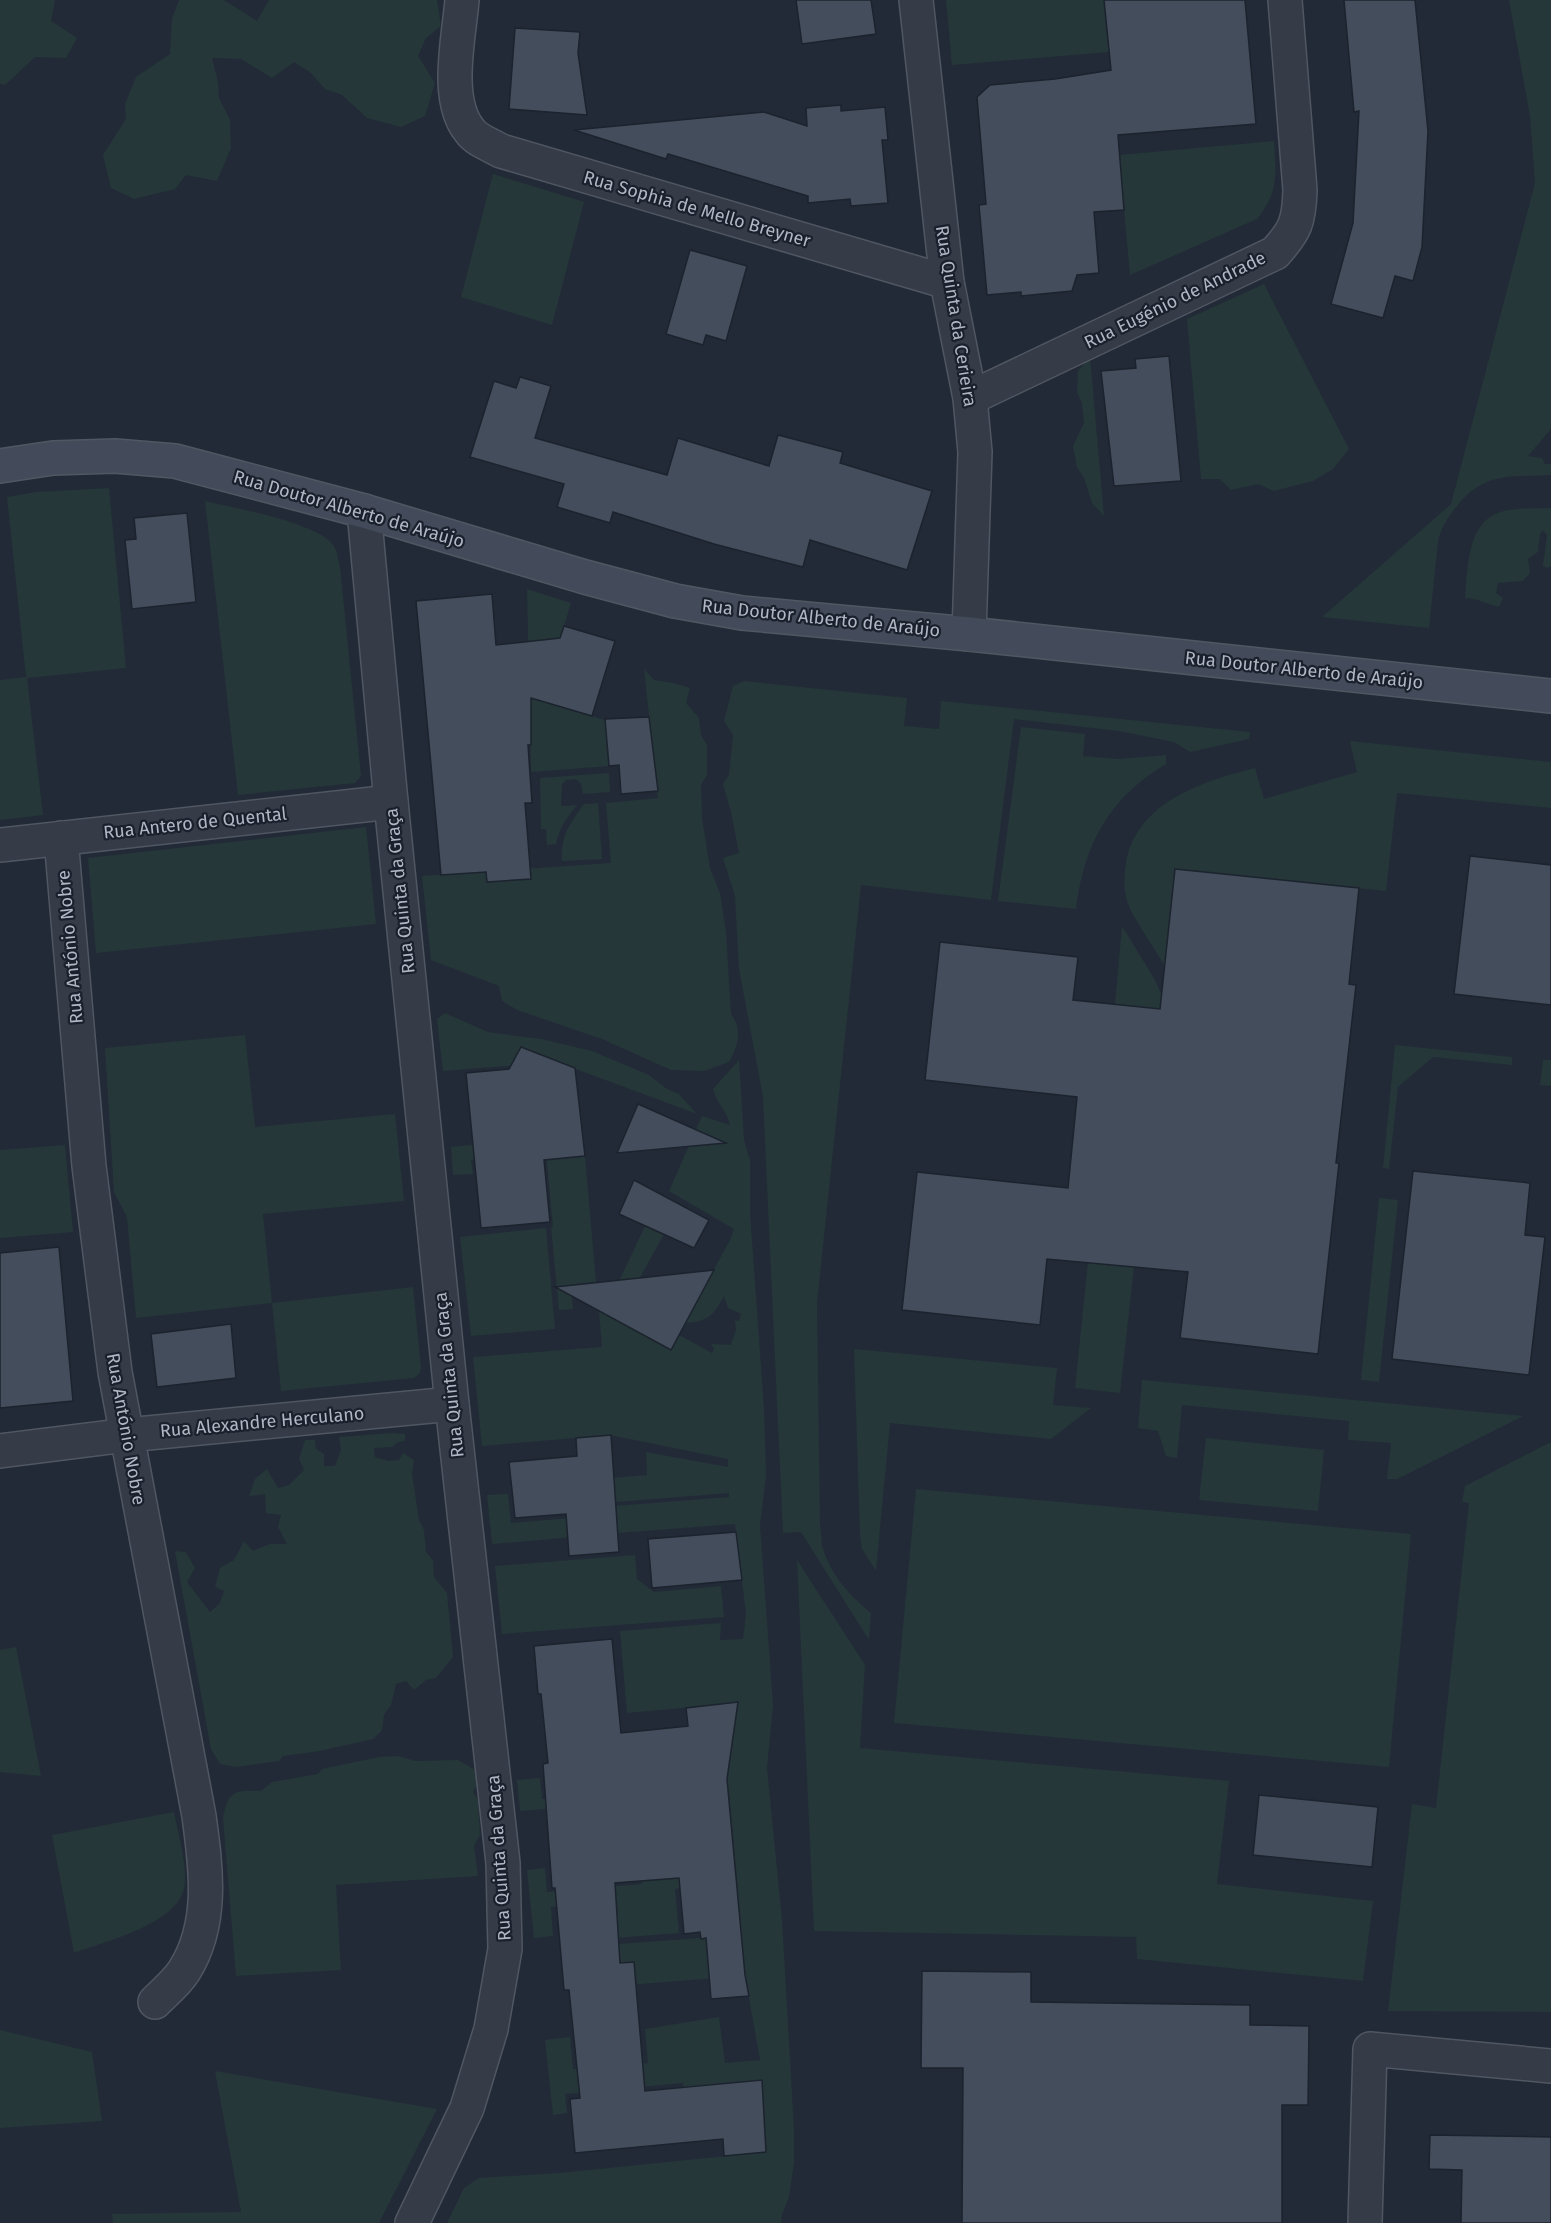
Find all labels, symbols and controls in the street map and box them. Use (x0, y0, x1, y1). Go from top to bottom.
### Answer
street label: Rua Sophia de Mello Breyner (581, 166, 813, 252)
street label: Rua Quinta da Cerieira (931, 224, 981, 408)
street label: Rua Eugénio de Andrade (1081, 246, 1269, 354)
street label: Rua Doutor Alberto de Araújo (231, 465, 467, 553)
street label: Rua Doutor Alberto de Araújo (701, 595, 941, 641)
street label: Rua Doutor Alberto de Araújo (1184, 647, 1424, 693)
street label: Rua Antero de Quental (102, 802, 288, 844)
street label: Rua Quinta da Graça (380, 807, 420, 975)
street label: Rua António Nobre (52, 869, 88, 1025)
street label: Rua Quinta da Graça (429, 1291, 469, 1459)
street label: Rua António Nobre (102, 1351, 150, 1507)
street label: Rua Alexandre Herculano (159, 1402, 365, 1442)
street label: Rua Quinta da Graça (482, 1774, 516, 1942)

